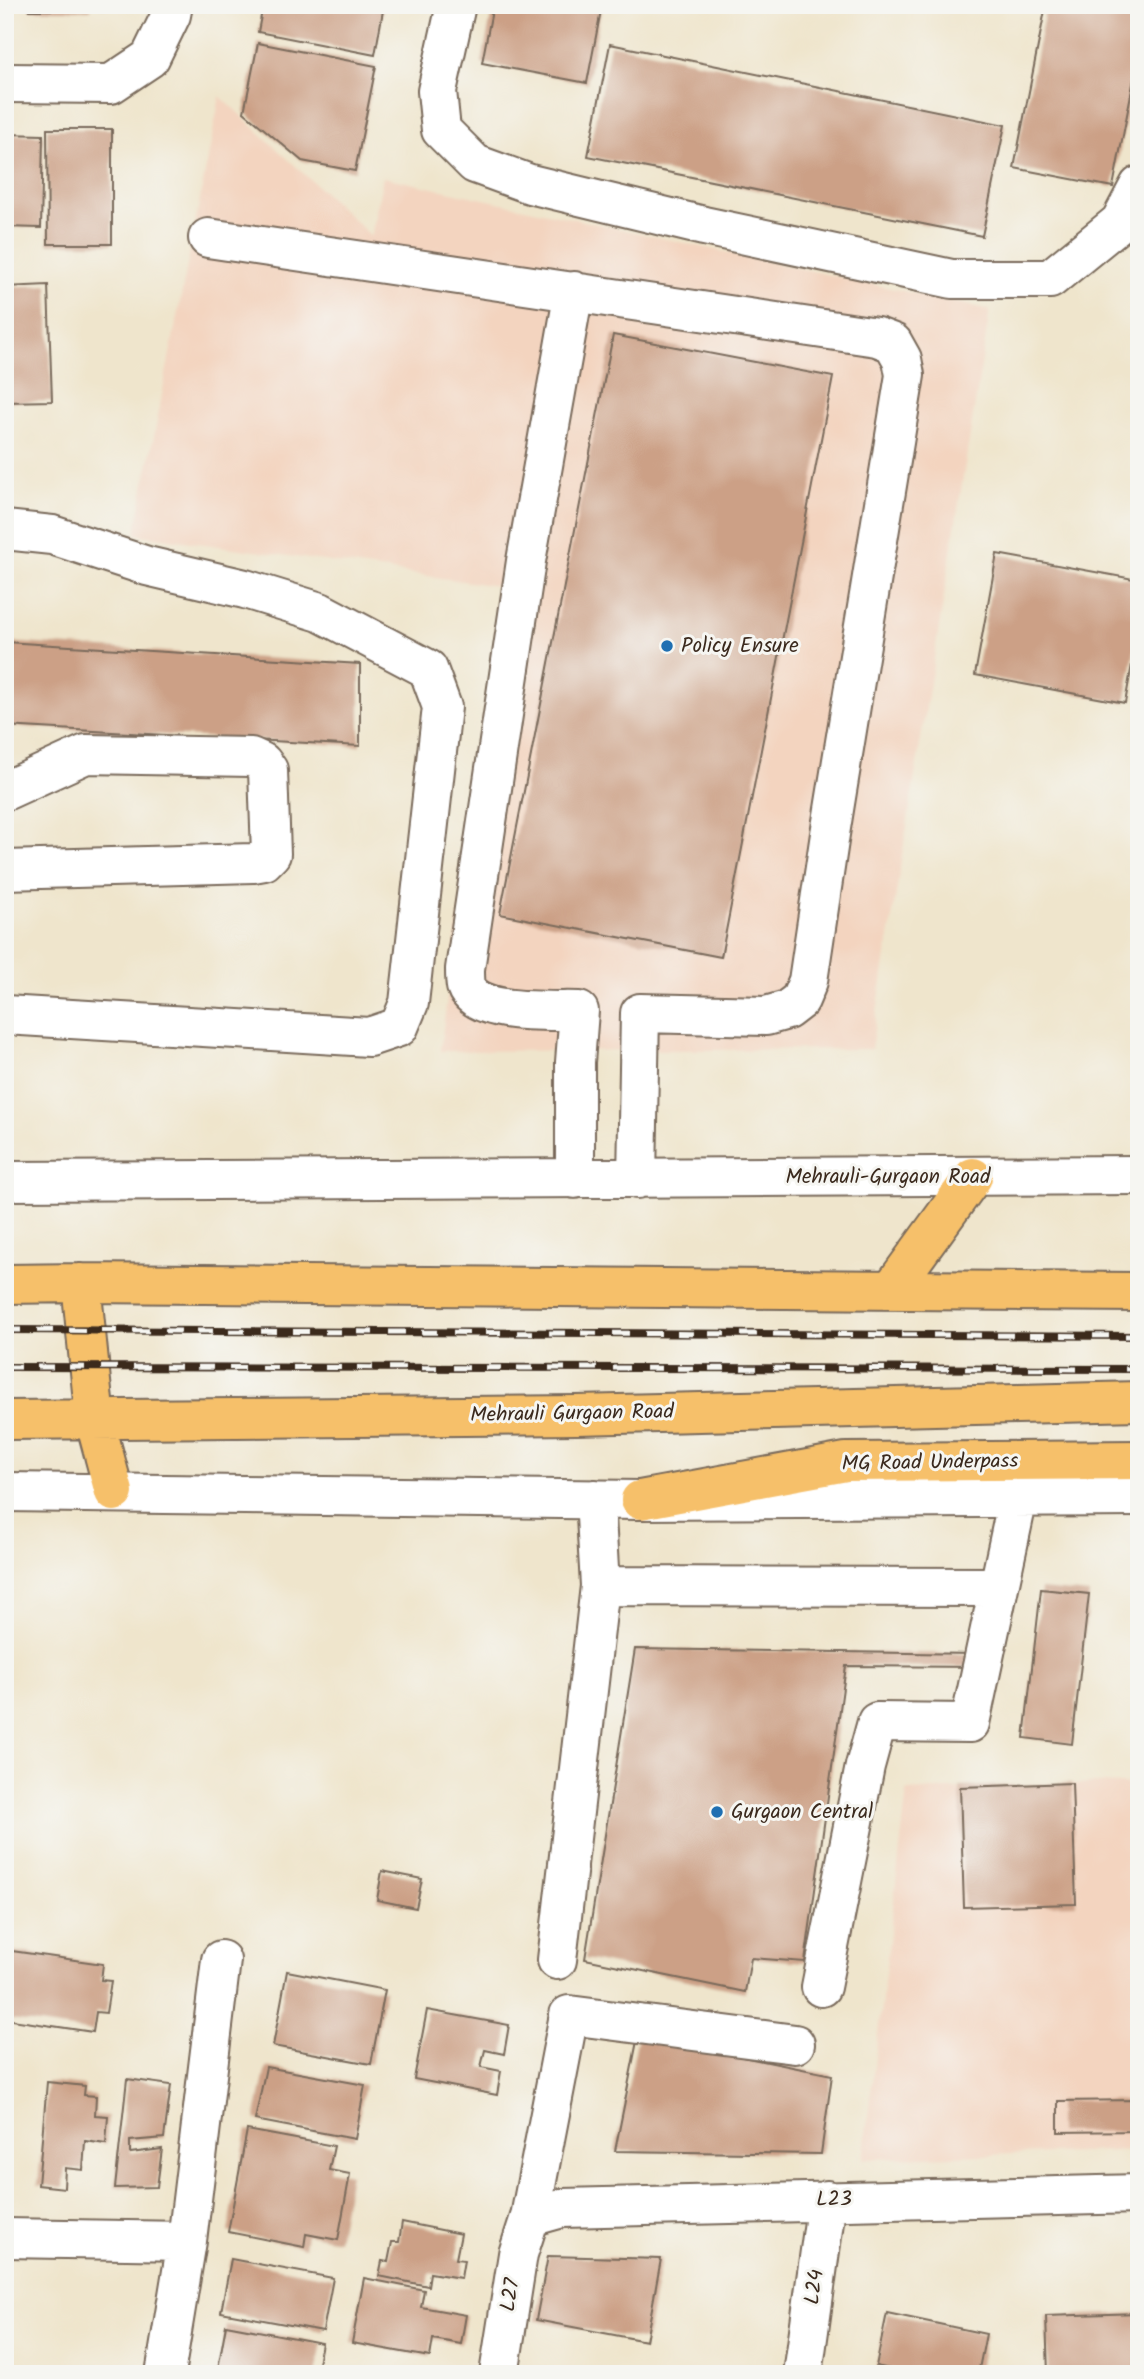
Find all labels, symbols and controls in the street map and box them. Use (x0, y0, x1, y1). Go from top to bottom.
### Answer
place label: Policy Ensure (681, 630, 799, 663)
marker: Policy Ensure (659, 638, 675, 654)
street label: Mehrauli-Gurgaon Road (786, 1161, 991, 1194)
street label: Mehrauli Gurgaon Road (470, 1396, 675, 1432)
street label: MG Road Underpass (841, 1445, 1019, 1481)
place label: Gurgaon Central (731, 1796, 873, 1829)
marker: Gurgaon Central (709, 1804, 725, 1820)
street label: L23 (816, 2183, 852, 2217)
street label: L24 (796, 2267, 834, 2307)
street label: L27 (492, 2275, 530, 2314)

